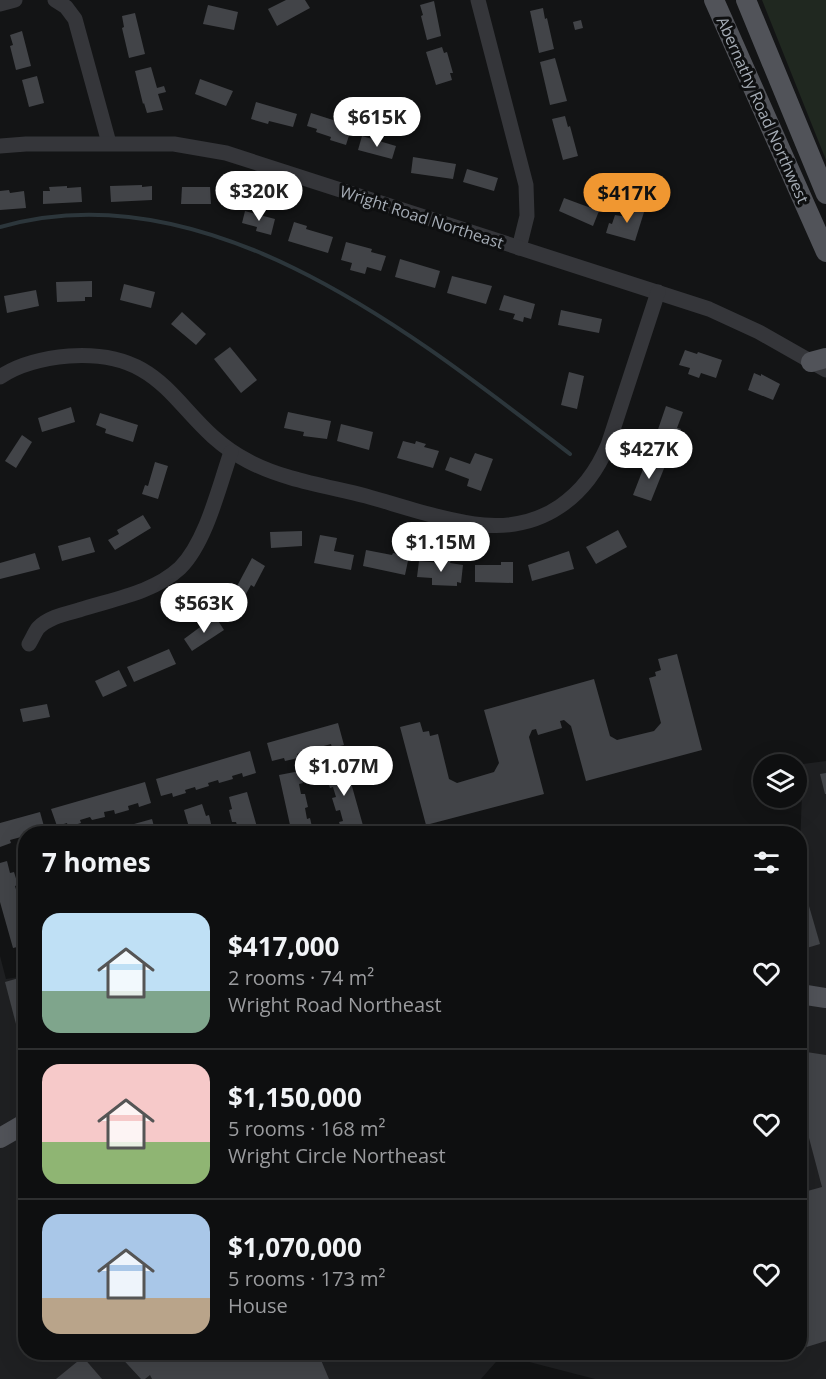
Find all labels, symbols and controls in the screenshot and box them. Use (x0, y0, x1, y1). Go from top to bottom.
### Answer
street label: Abernathy Road Northwest (712, 13, 814, 207)
pin: $615K (335, 97, 419, 148)
text: $615K (347, 103, 407, 130)
pin: $320K (217, 171, 301, 222)
pin: $417K (585, 173, 669, 224)
text: $320K (229, 177, 289, 204)
text: $417K (597, 179, 657, 206)
street label: Wright Road Northeast (337, 180, 507, 254)
pin: $427K (607, 429, 691, 480)
text: $427K (619, 435, 679, 462)
pin: $1.15M (392, 522, 490, 573)
text: $1.15M (406, 528, 476, 555)
pin: $563K (162, 583, 246, 634)
text: $563K (174, 589, 234, 616)
pin: $1.07M (295, 746, 393, 797)
text: $1.07M (309, 752, 379, 779)
map controls (753, 754, 807, 808)
button: layers (753, 754, 807, 808)
text: 7 homes (42, 844, 151, 880)
icon: filters (750, 846, 783, 879)
text: $417,000 (228, 928, 339, 964)
icon: home (90, 937, 162, 1009)
icon: heart (750, 957, 783, 990)
text: 2 rooms · 74 m² (228, 964, 374, 991)
text: Wright Road Northeast (228, 991, 442, 1018)
text: $1,150,000 (228, 1079, 362, 1115)
icon: home (90, 1088, 162, 1160)
icon: heart (750, 1108, 783, 1141)
text: 5 rooms · 168 m² (228, 1115, 386, 1142)
text: Wright Circle Northeast (228, 1142, 446, 1169)
text: $1,070,000 (228, 1229, 362, 1265)
icon: home (90, 1238, 162, 1310)
icon: heart (750, 1258, 783, 1291)
text: 5 rooms · 173 m² (228, 1265, 386, 1292)
text: House (228, 1292, 288, 1319)

